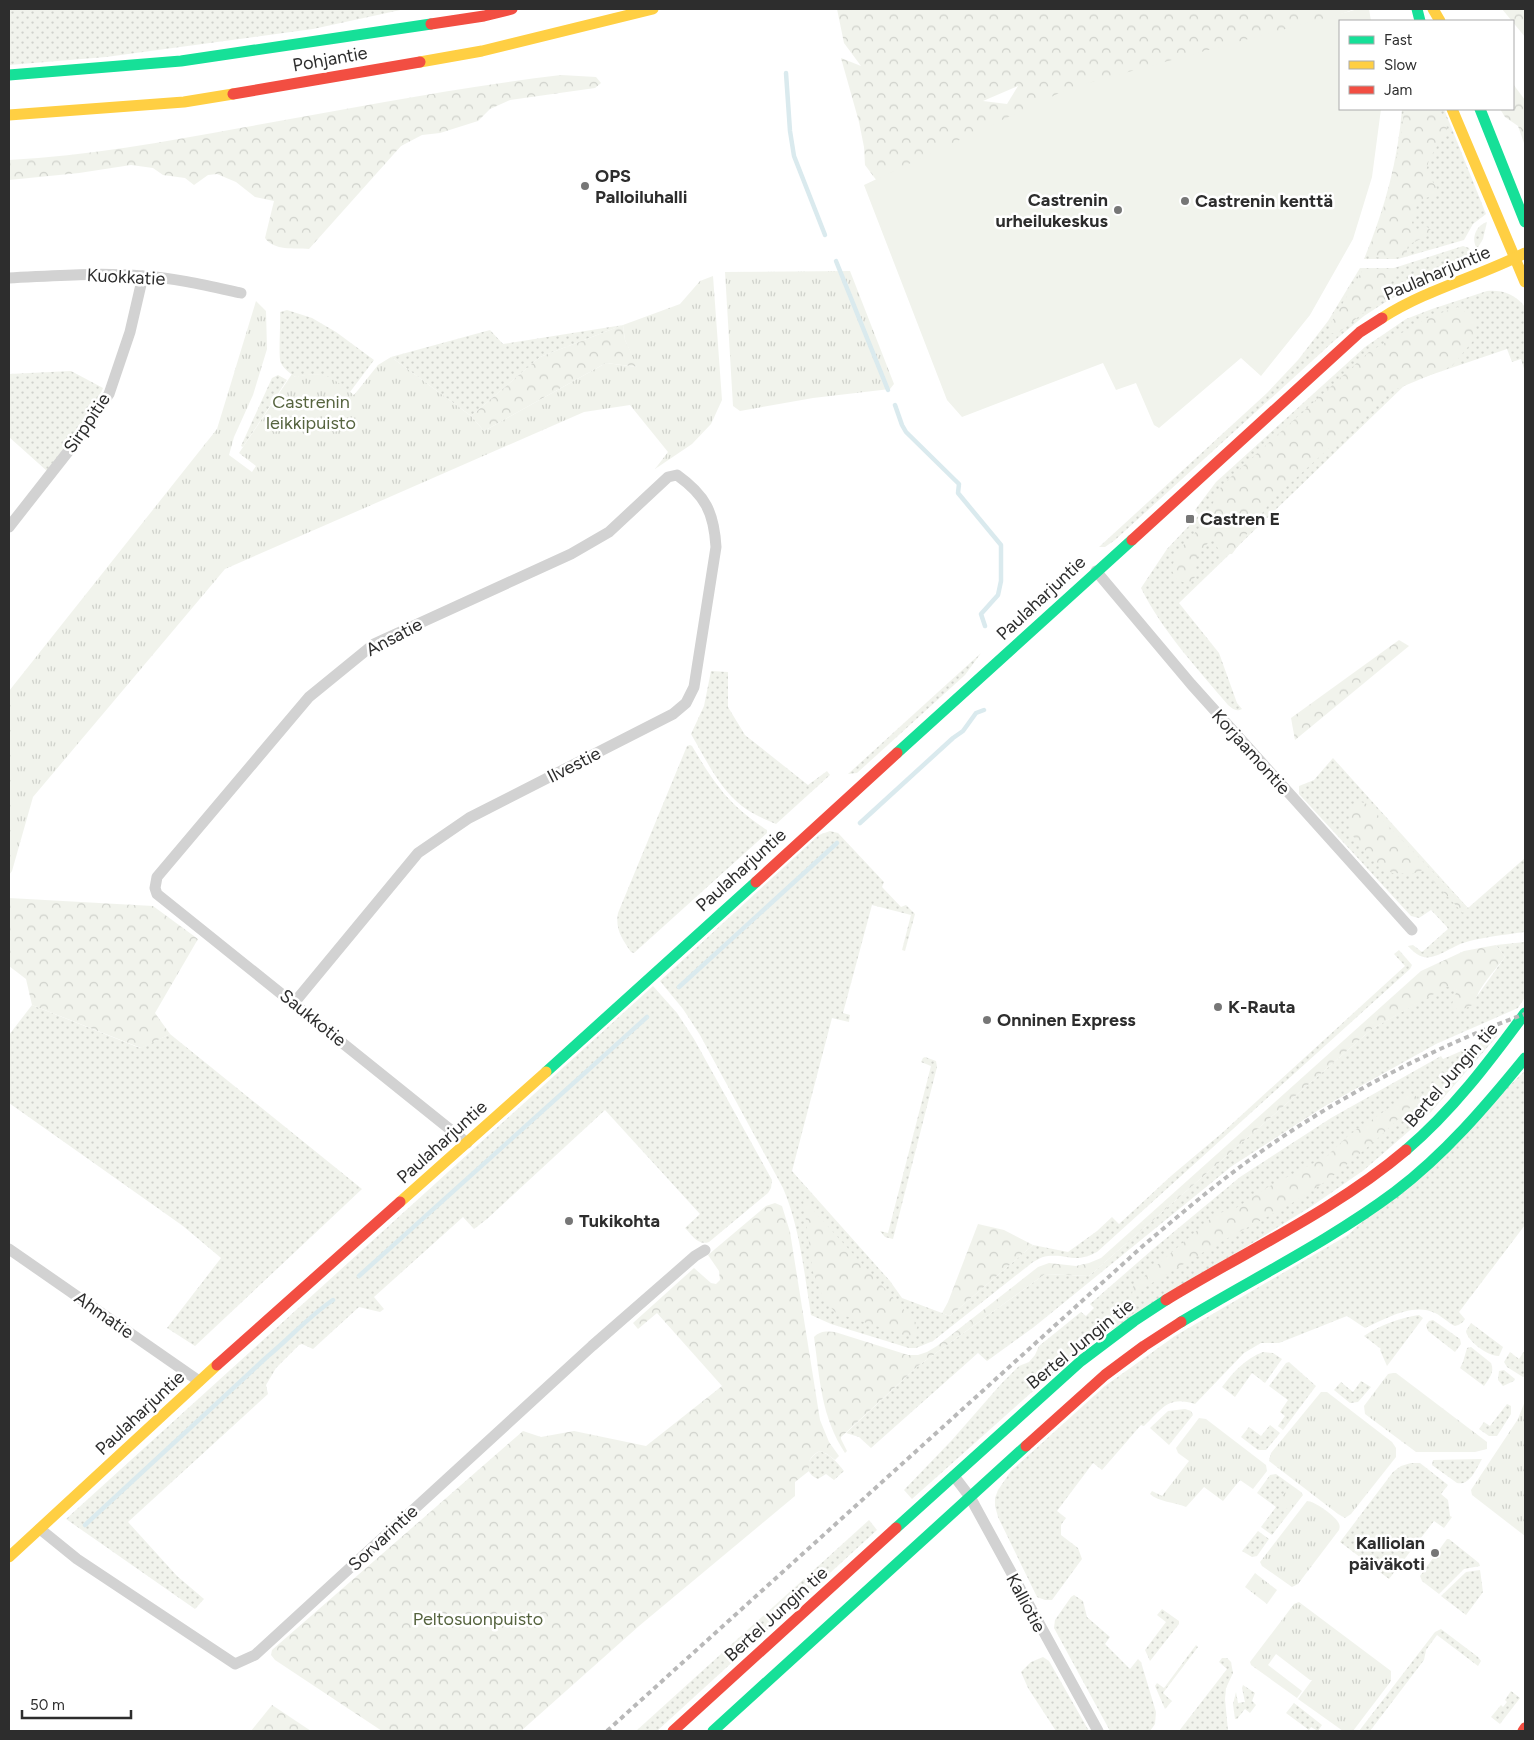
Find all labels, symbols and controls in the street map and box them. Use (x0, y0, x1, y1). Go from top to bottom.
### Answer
legend (1339, 20, 1514, 110)
text: Fast (1384, 31, 1413, 49)
street label: Pohjantie (291, 42, 369, 76)
text: Slow (1384, 56, 1417, 74)
text: Jam (1384, 81, 1412, 99)
place label: OPS Palloiluhalli (595, 165, 687, 208)
marker: OPS Palloiluhalli (579, 180, 591, 192)
place label: Castrenin urheilukeskus (995, 189, 1109, 232)
place label: Castrenin kenttä (1195, 190, 1333, 212)
marker: Castrenin kenttä (1179, 195, 1191, 207)
marker: Castrenin urheilukeskus (1112, 204, 1124, 216)
street label: Paulaharjuntie (1380, 241, 1494, 305)
street label: Kuokkatie (86, 264, 166, 290)
street label: Sirppitie (59, 389, 115, 457)
park label: Castrenin leikkipuisto (266, 391, 356, 434)
place label: Castren E (1200, 508, 1280, 530)
marker: Castren E (1184, 513, 1196, 525)
street label: Paulaharjuntie (992, 551, 1090, 645)
street label: Ansatie (362, 613, 426, 661)
street label: Korjaamontie (1207, 705, 1295, 799)
street label: Ilvestie (544, 742, 605, 788)
street label: Paulaharjuntie (691, 824, 791, 916)
street label: Saukkotie (275, 985, 351, 1051)
place label: K-Rauta (1228, 996, 1295, 1018)
marker: K-Rauta (1212, 1001, 1224, 1013)
place label: Onninen Express (997, 1009, 1136, 1031)
marker: Onninen Express (981, 1014, 993, 1026)
street label: Bertel Jungin tie (1400, 1018, 1502, 1132)
street label: Paulaharjuntie (392, 1096, 492, 1188)
place label: Tukikohta (579, 1210, 660, 1232)
marker: Tukikohta (563, 1215, 575, 1227)
street label: Ahmatie (70, 1287, 138, 1343)
street label: Bertel Jungin tie (1022, 1294, 1138, 1394)
street label: Paulaharjuntie (91, 1366, 189, 1460)
street label: Sorvarintie (344, 1500, 422, 1576)
place label: Kalliolan päiväkoti (1349, 1532, 1425, 1575)
marker: Kalliolan päiväkoti (1429, 1547, 1441, 1559)
street label: Bertel Jungin tie (720, 1562, 832, 1666)
street label: Kalliotie (1001, 1570, 1051, 1636)
park label: Peltosuonpuisto (413, 1608, 543, 1630)
scale bar (22, 1688, 131, 1720)
text: 50 m (30, 1696, 65, 1714)

